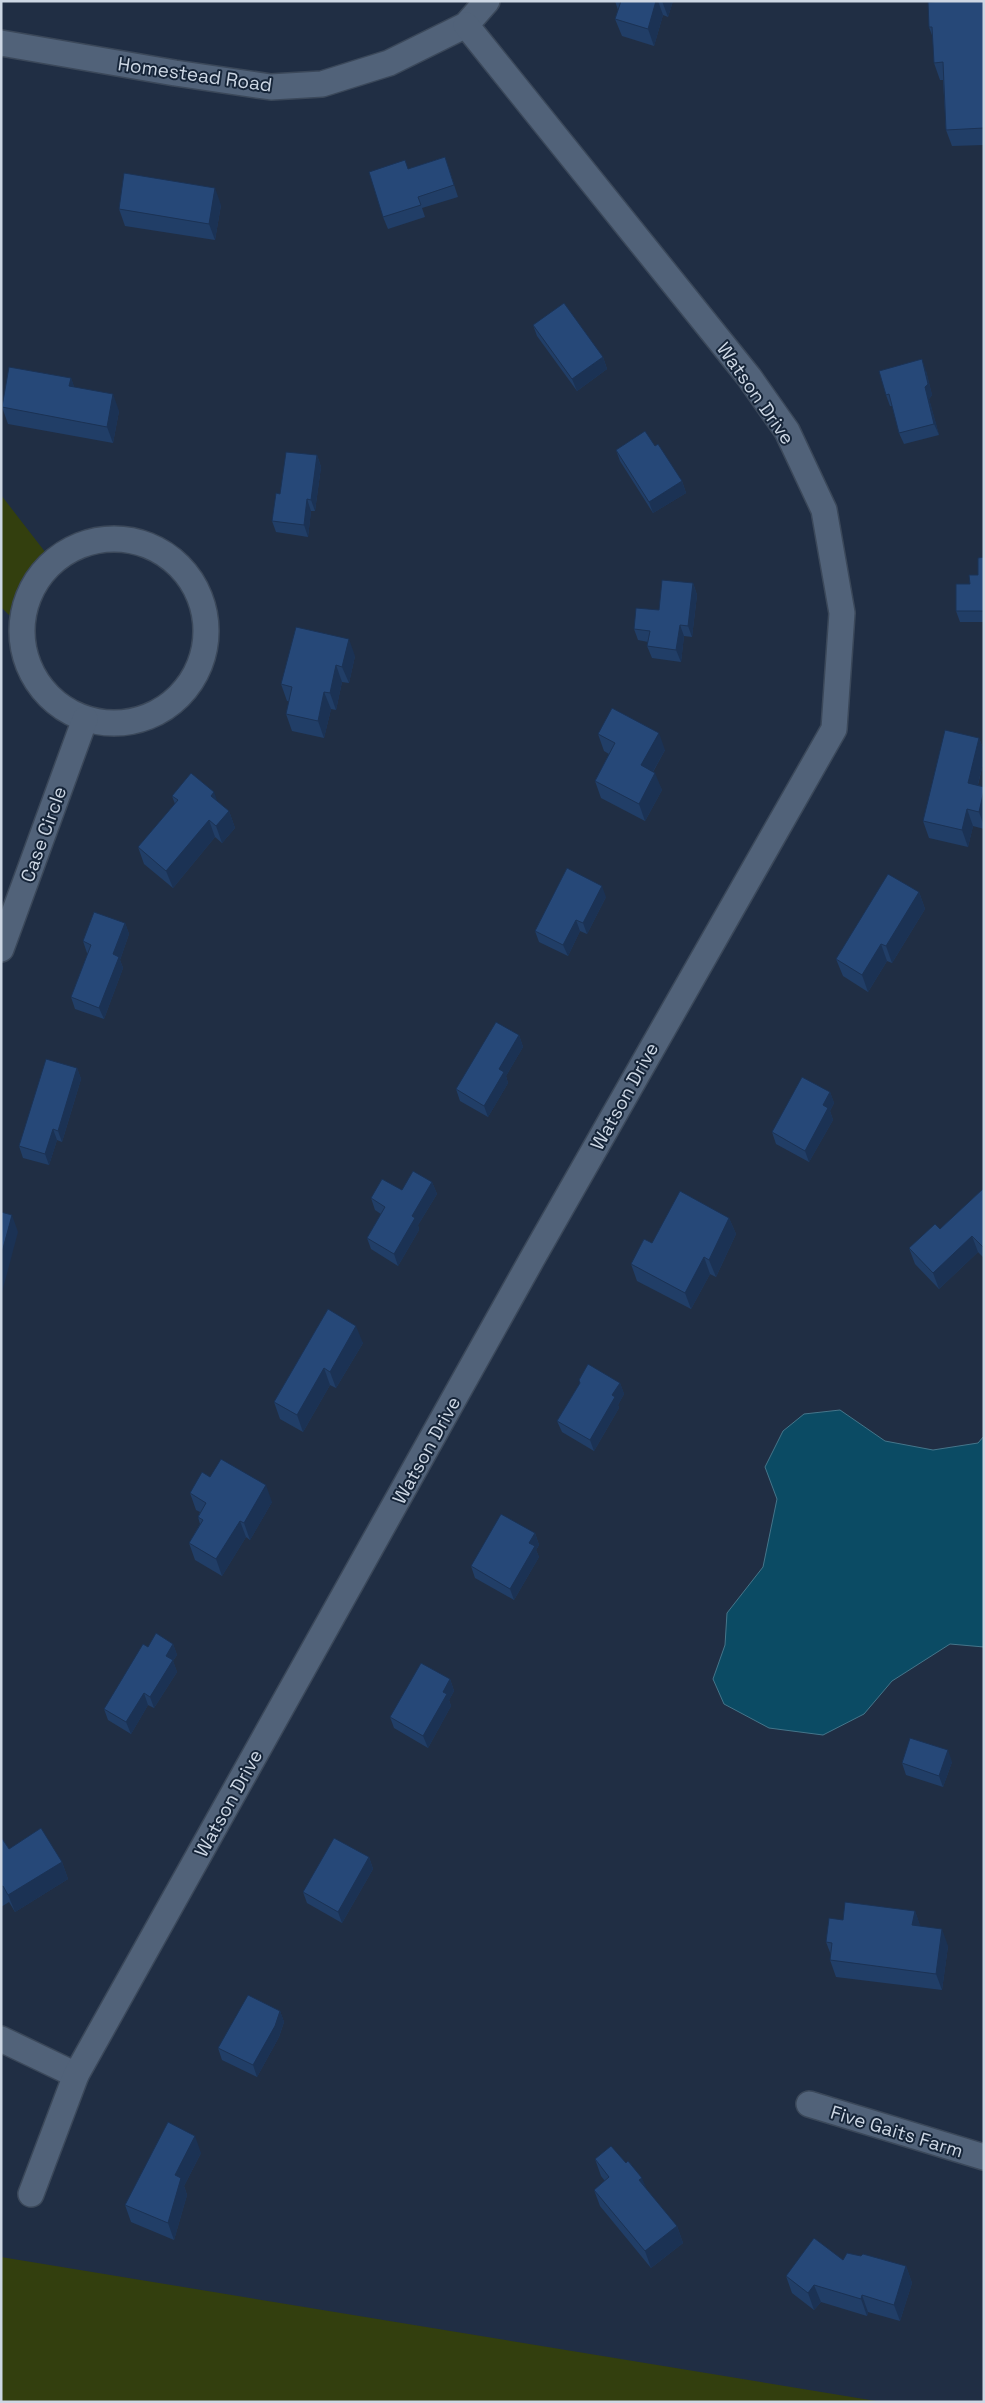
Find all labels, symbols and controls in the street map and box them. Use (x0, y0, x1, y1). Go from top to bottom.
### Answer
street label: Homestead Road (116, 51, 274, 98)
street label: Watson Drive (711, 337, 800, 449)
street label: Case Circle (15, 783, 72, 885)
street label: Watson Drive (585, 1038, 664, 1154)
street label: Watson Drive (387, 1392, 466, 1508)
street label: Watson Drive (189, 1745, 268, 1861)
street label: Five Gaits Farm (828, 2099, 966, 2163)

